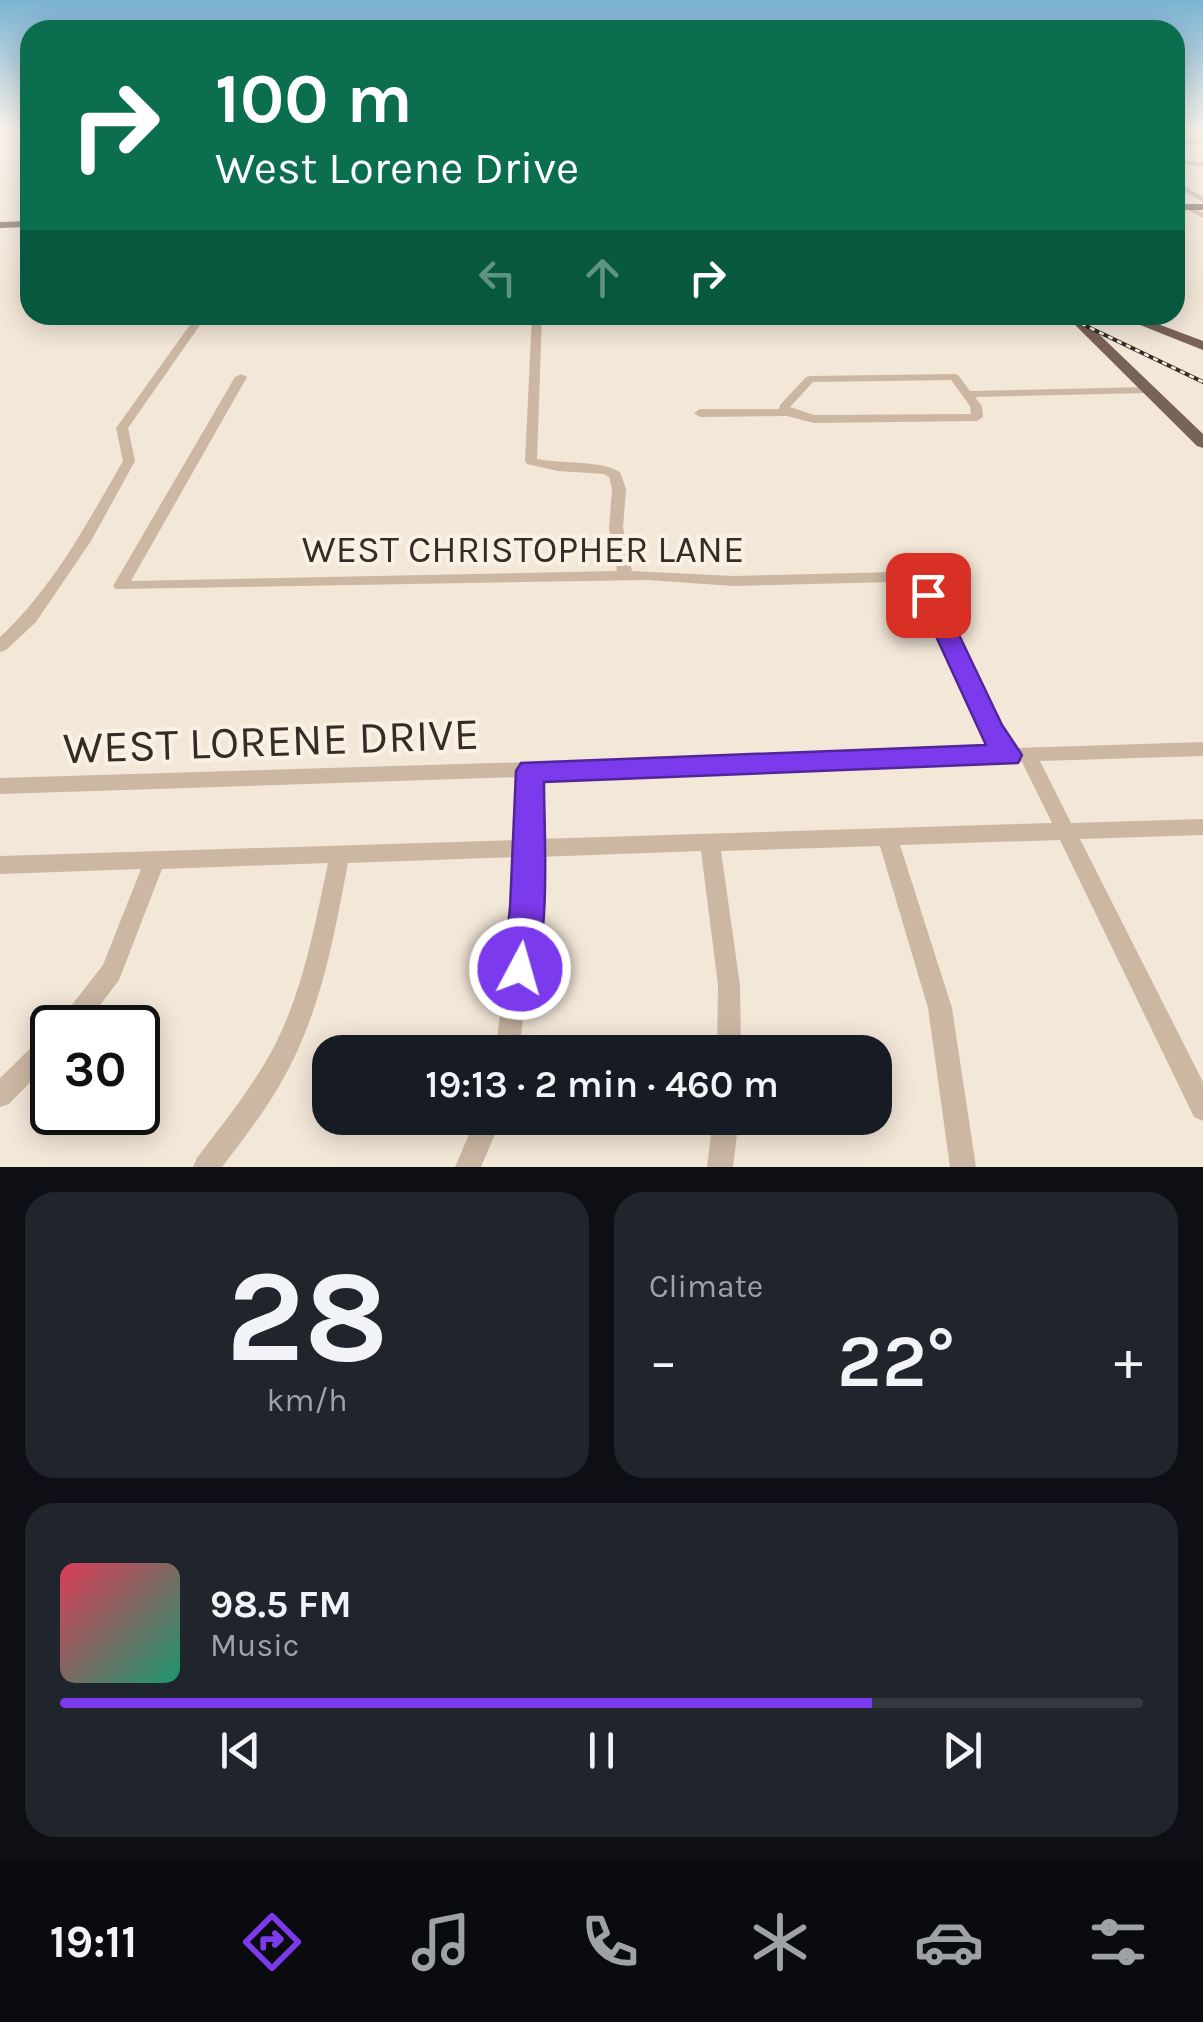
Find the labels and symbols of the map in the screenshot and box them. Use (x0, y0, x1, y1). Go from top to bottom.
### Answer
street label: WEST CHRISTOPHER LANE (302, 527, 744, 572)
pin (886, 553, 971, 638)
street label: WEST LORENE DRIVE (62, 708, 480, 774)
position arrow (468, 917, 572, 1021)
speed limit sign: 30 (30, 1005, 160, 1135)

